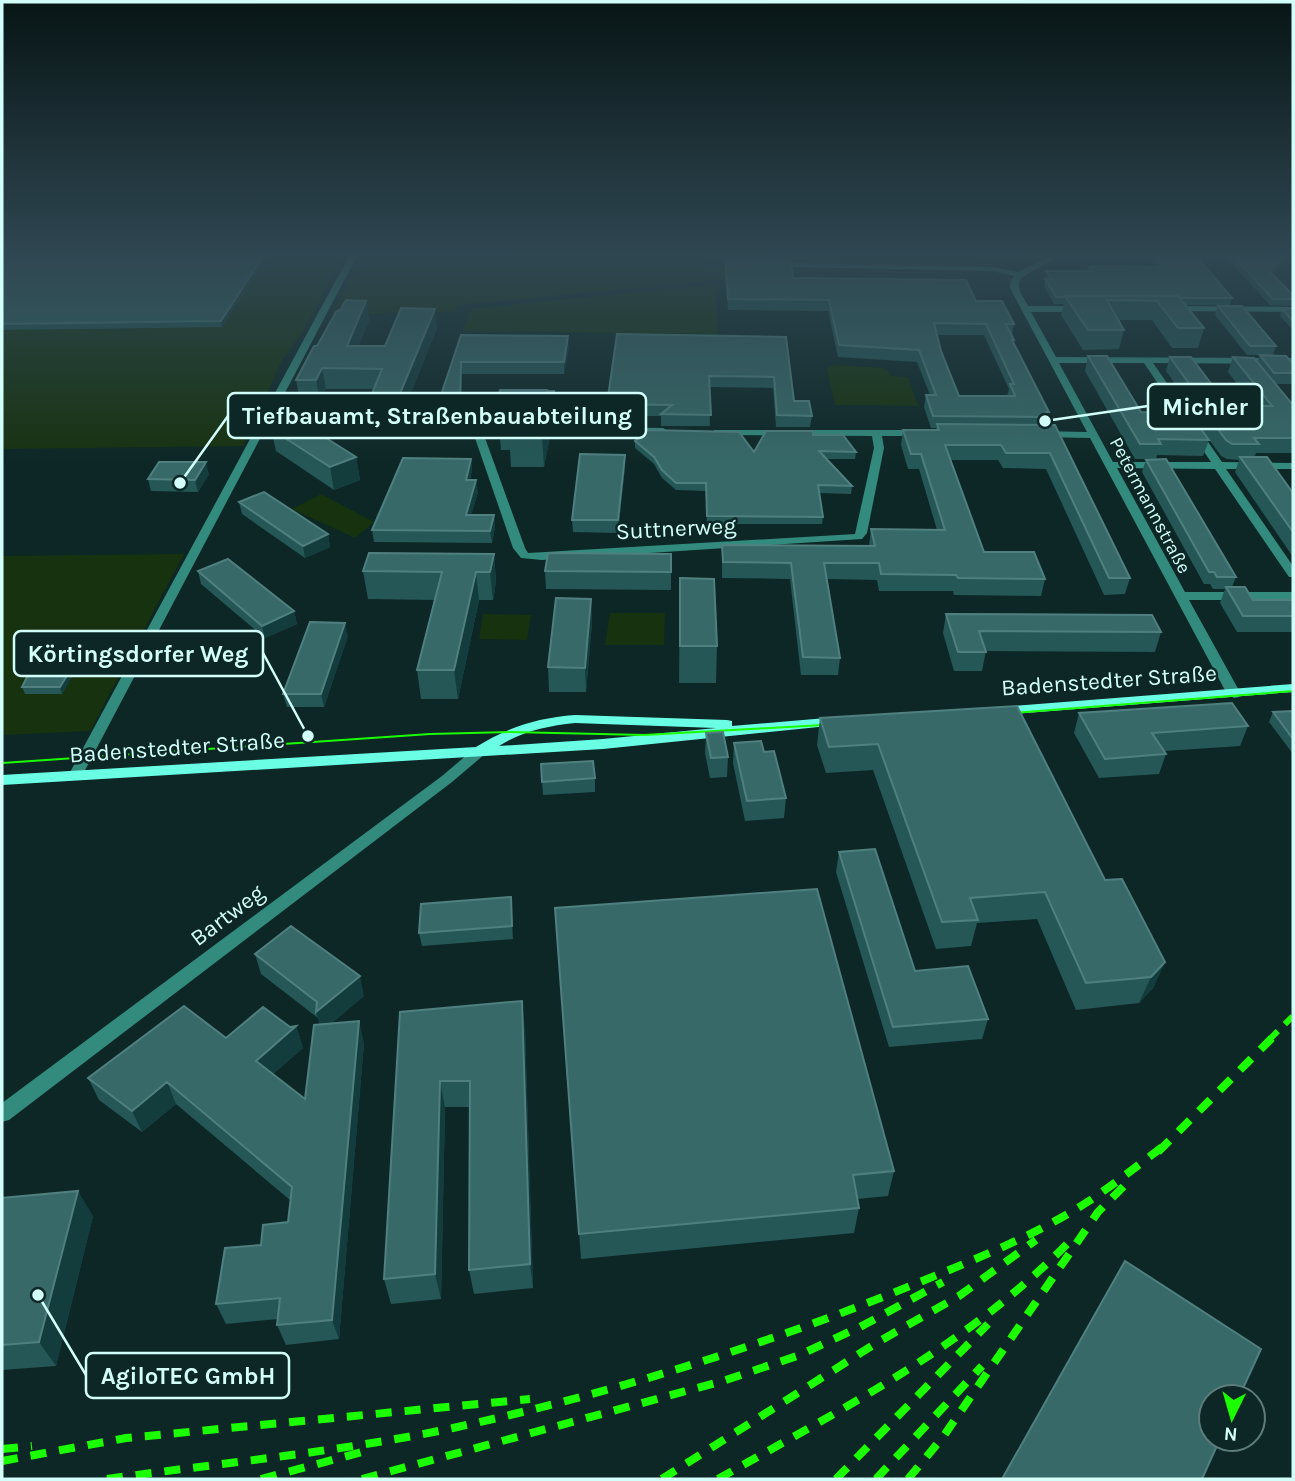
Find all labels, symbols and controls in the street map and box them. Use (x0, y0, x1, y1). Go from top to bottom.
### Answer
callout: Michler (1148, 384, 1262, 429)
callout: Tiefbauamt, Straßenbauabteilung (228, 393, 646, 438)
text: Michler (1162, 393, 1249, 421)
text: Tiefbauamt, Straßenbauabteilung (242, 402, 632, 430)
street label: Petermannstraße (1105, 434, 1195, 577)
street label: Suttnerweg (615, 512, 737, 545)
callout: Körtingsdorfer Weg (14, 631, 263, 676)
text: Körtingsdorfer Weg (28, 640, 248, 668)
street label: Badenstedter Straße (1000, 659, 1218, 702)
street label: Badenstedter Straße (68, 726, 286, 769)
street label: Bartweg (185, 879, 270, 952)
callout: AgiloTEC GmbH (86, 1353, 289, 1398)
text: AgiloTEC GmbH (101, 1362, 275, 1390)
north arrow (1197, 1383, 1267, 1453)
text: N (1223, 1422, 1238, 1445)

